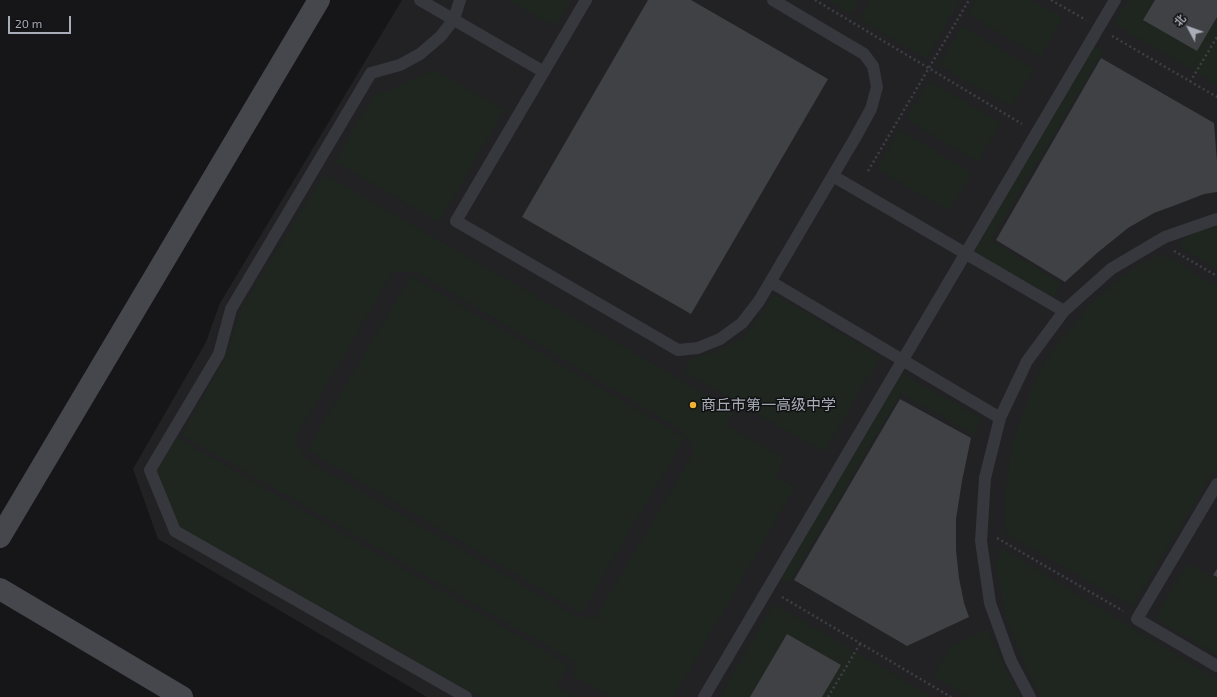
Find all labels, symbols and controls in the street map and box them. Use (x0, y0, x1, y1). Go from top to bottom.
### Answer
scale bar (10, 8, 73, 34)
north arrow (1169, 8, 1209, 48)
text: 北 (1171, 11, 1188, 28)
text: 20 m (15, 16, 42, 30)
place label: 商丘市第一高级中学 (701, 396, 836, 414)
marker: 商丘市第一高级中学 (688, 400, 698, 410)

